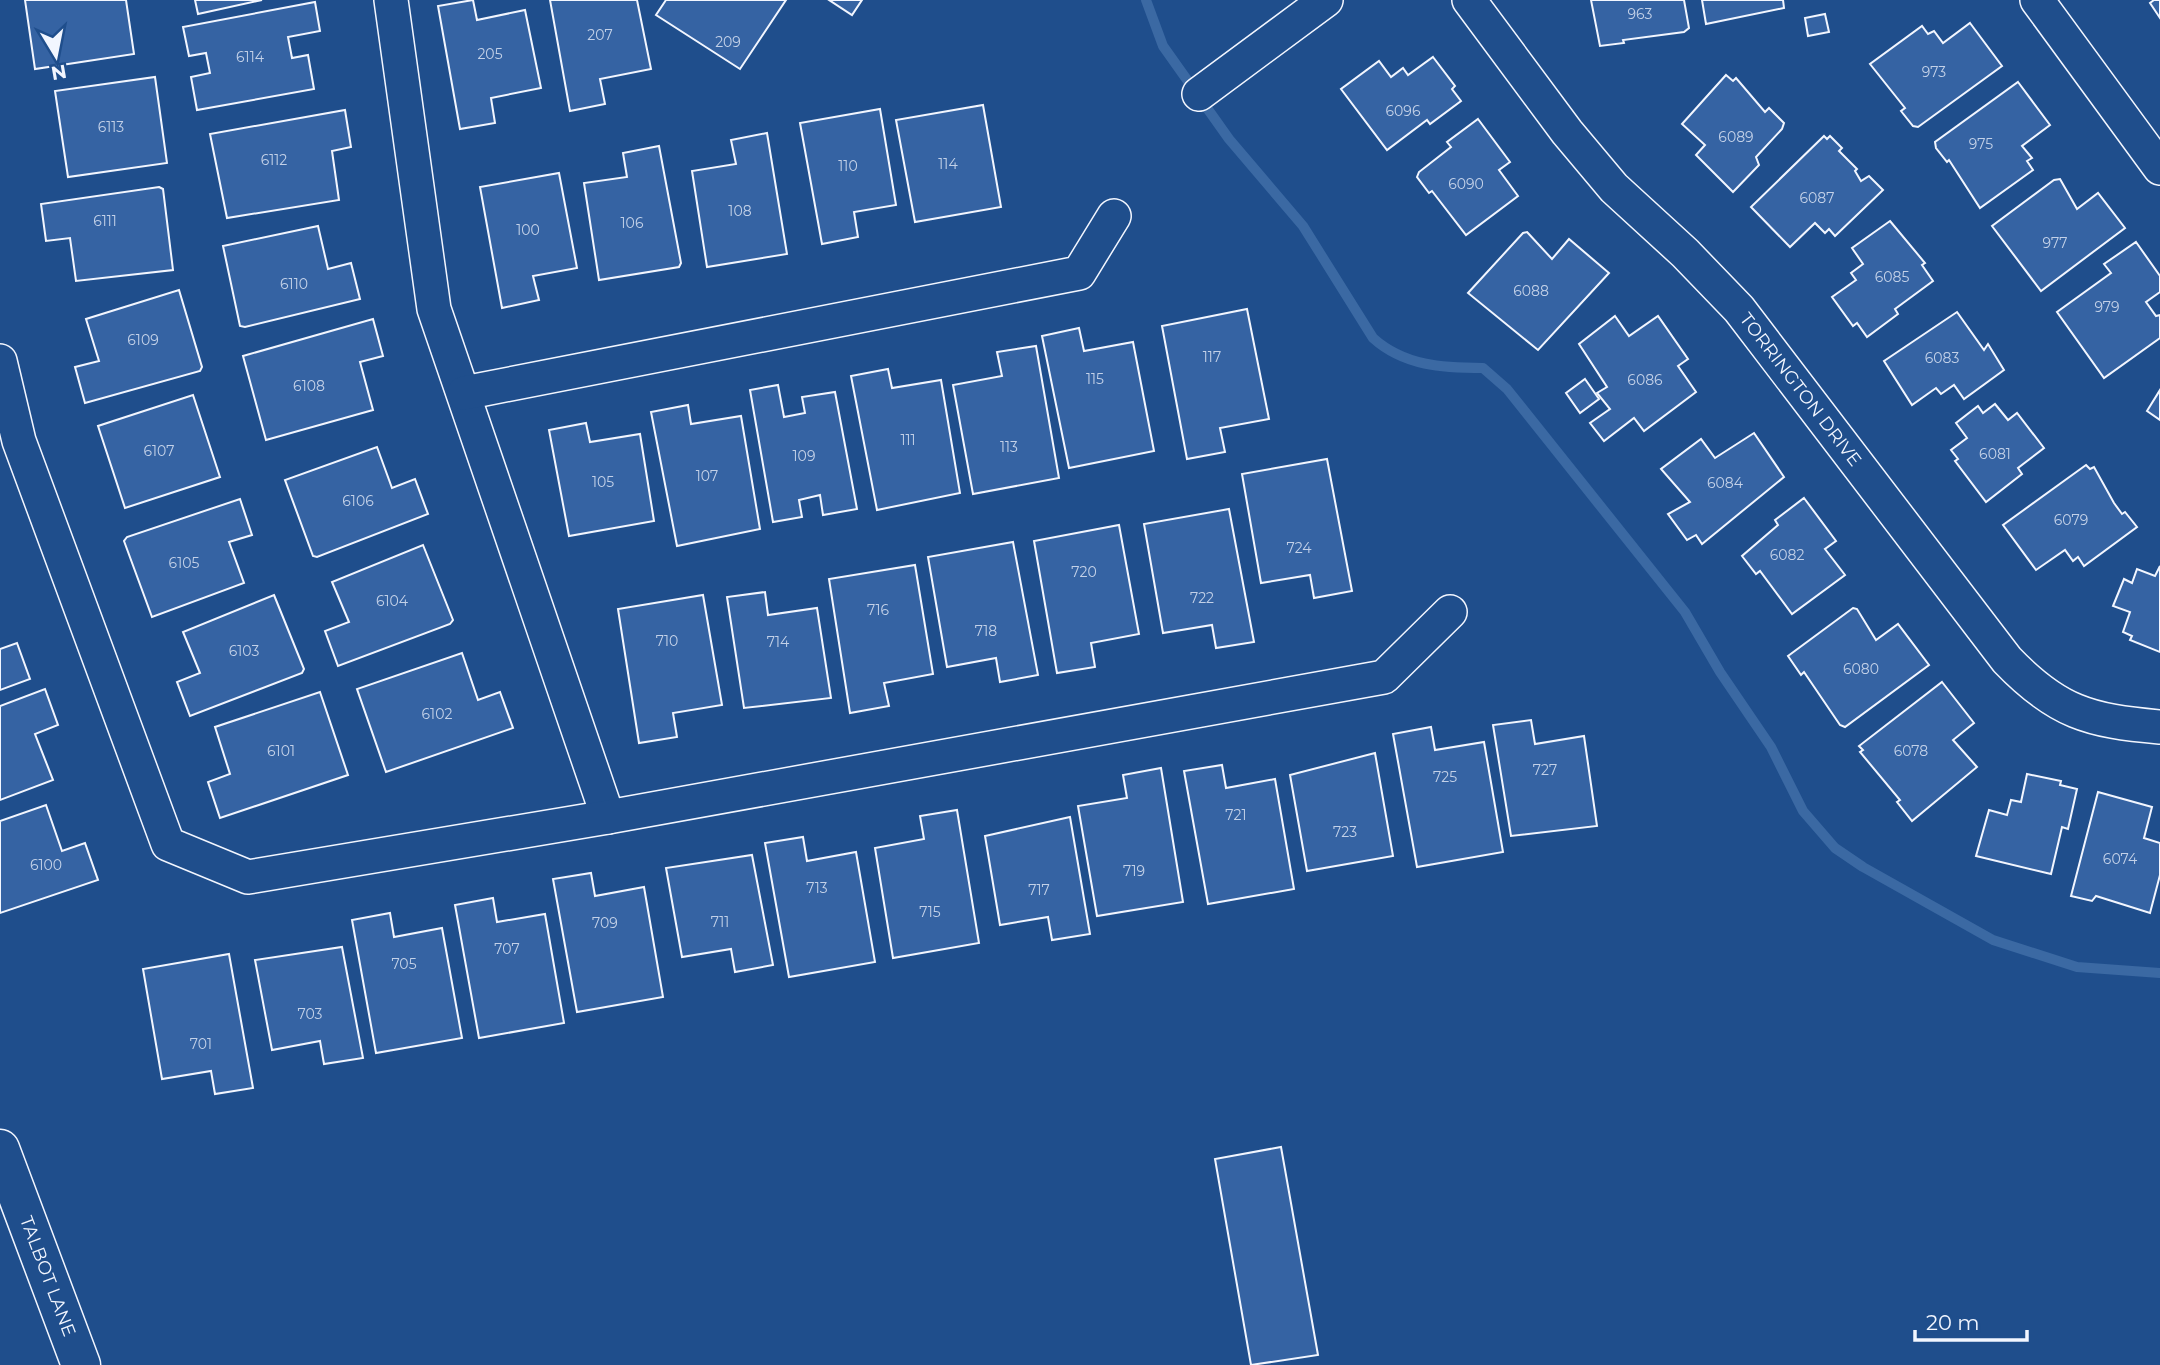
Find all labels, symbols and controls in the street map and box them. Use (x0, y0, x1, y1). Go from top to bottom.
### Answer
house number: 963 (1628, 5, 1653, 23)
north arrow (21, 21, 91, 91)
house number: 207 (587, 26, 613, 44)
house number: 209 (715, 33, 741, 51)
house number: 205 (477, 45, 503, 63)
house number: 6114 (236, 48, 265, 66)
text: N (49, 60, 68, 85)
house number: 973 (1922, 63, 1946, 81)
house number: 6096 (1386, 102, 1421, 120)
house number: 6113 (98, 118, 124, 136)
house number: 6089 (1718, 128, 1754, 146)
house number: 975 (1969, 135, 1993, 153)
house number: 6112 (261, 151, 287, 169)
house number: 114 (938, 155, 958, 173)
house number: 110 (838, 157, 858, 175)
house number: 6090 (1448, 175, 1484, 193)
house number: 6087 (1800, 189, 1834, 207)
house number: 108 (728, 202, 752, 220)
house number: 6111 (93, 212, 117, 230)
house number: 106 (621, 214, 644, 232)
house number: 100 (516, 221, 540, 239)
house number: 977 (2043, 234, 2067, 252)
house number: 6085 (1875, 268, 1909, 286)
house number: 6110 (280, 275, 308, 293)
house number: 6088 (1513, 282, 1549, 300)
house number: 979 (2094, 298, 2120, 316)
street label: TORRINGTON DRIVE (1735, 309, 1866, 471)
house number: 6109 (127, 331, 159, 349)
house number: 117 (1203, 348, 1221, 366)
house number: 6083 (1925, 349, 1959, 367)
house number: 115 (1086, 370, 1104, 388)
house number: 6086 (1627, 371, 1663, 389)
house number: 6108 (293, 377, 325, 395)
house number: 111 (900, 431, 916, 449)
house number: 113 (1000, 438, 1018, 456)
house number: 6107 (144, 442, 175, 460)
house number: 6081 (1979, 445, 2011, 463)
house number: 109 (793, 447, 815, 465)
house number: 107 (696, 467, 718, 485)
house number: 105 (592, 473, 614, 491)
house number: 6084 (1707, 474, 1744, 492)
house number: 6106 (342, 492, 374, 510)
house number: 6079 (2054, 511, 2088, 529)
house number: 724 (1286, 539, 1312, 557)
house number: 6082 (1770, 546, 1804, 564)
house number: 6105 (169, 554, 199, 572)
house number: 720 (1071, 563, 1097, 581)
house number: 722 (1190, 589, 1214, 607)
house number: 6104 (376, 592, 409, 610)
house number: 716 (867, 601, 889, 619)
house number: 718 (975, 622, 997, 640)
house number: 710 (656, 632, 678, 650)
house number: 714 (767, 633, 790, 651)
house number: 6103 (229, 642, 259, 660)
house number: 6080 (1843, 660, 1879, 678)
house number: 6102 (422, 705, 452, 723)
house number: 6101 (267, 742, 295, 760)
house number: 6078 (1894, 742, 1928, 760)
house number: 727 (1533, 761, 1557, 779)
house number: 725 (1433, 768, 1457, 786)
house number: 721 (1225, 806, 1247, 824)
house number: 723 (1333, 823, 1357, 841)
house number: 6074 (2103, 850, 2138, 868)
house number: 6100 (30, 856, 62, 874)
house number: 719 (1123, 862, 1145, 880)
house number: 713 (806, 879, 828, 897)
house number: 717 (1028, 881, 1050, 899)
house number: 715 (919, 903, 941, 921)
house number: 711 (711, 913, 729, 931)
house number: 709 (592, 914, 618, 932)
house number: 707 (494, 940, 520, 958)
house number: 705 (391, 955, 417, 973)
house number: 703 (298, 1005, 323, 1023)
house number: 701 (190, 1035, 212, 1053)
street label: TALBOT LANE (15, 1213, 80, 1340)
scale bar (1915, 1298, 2027, 1342)
text: 20 m (1926, 1310, 1980, 1335)

